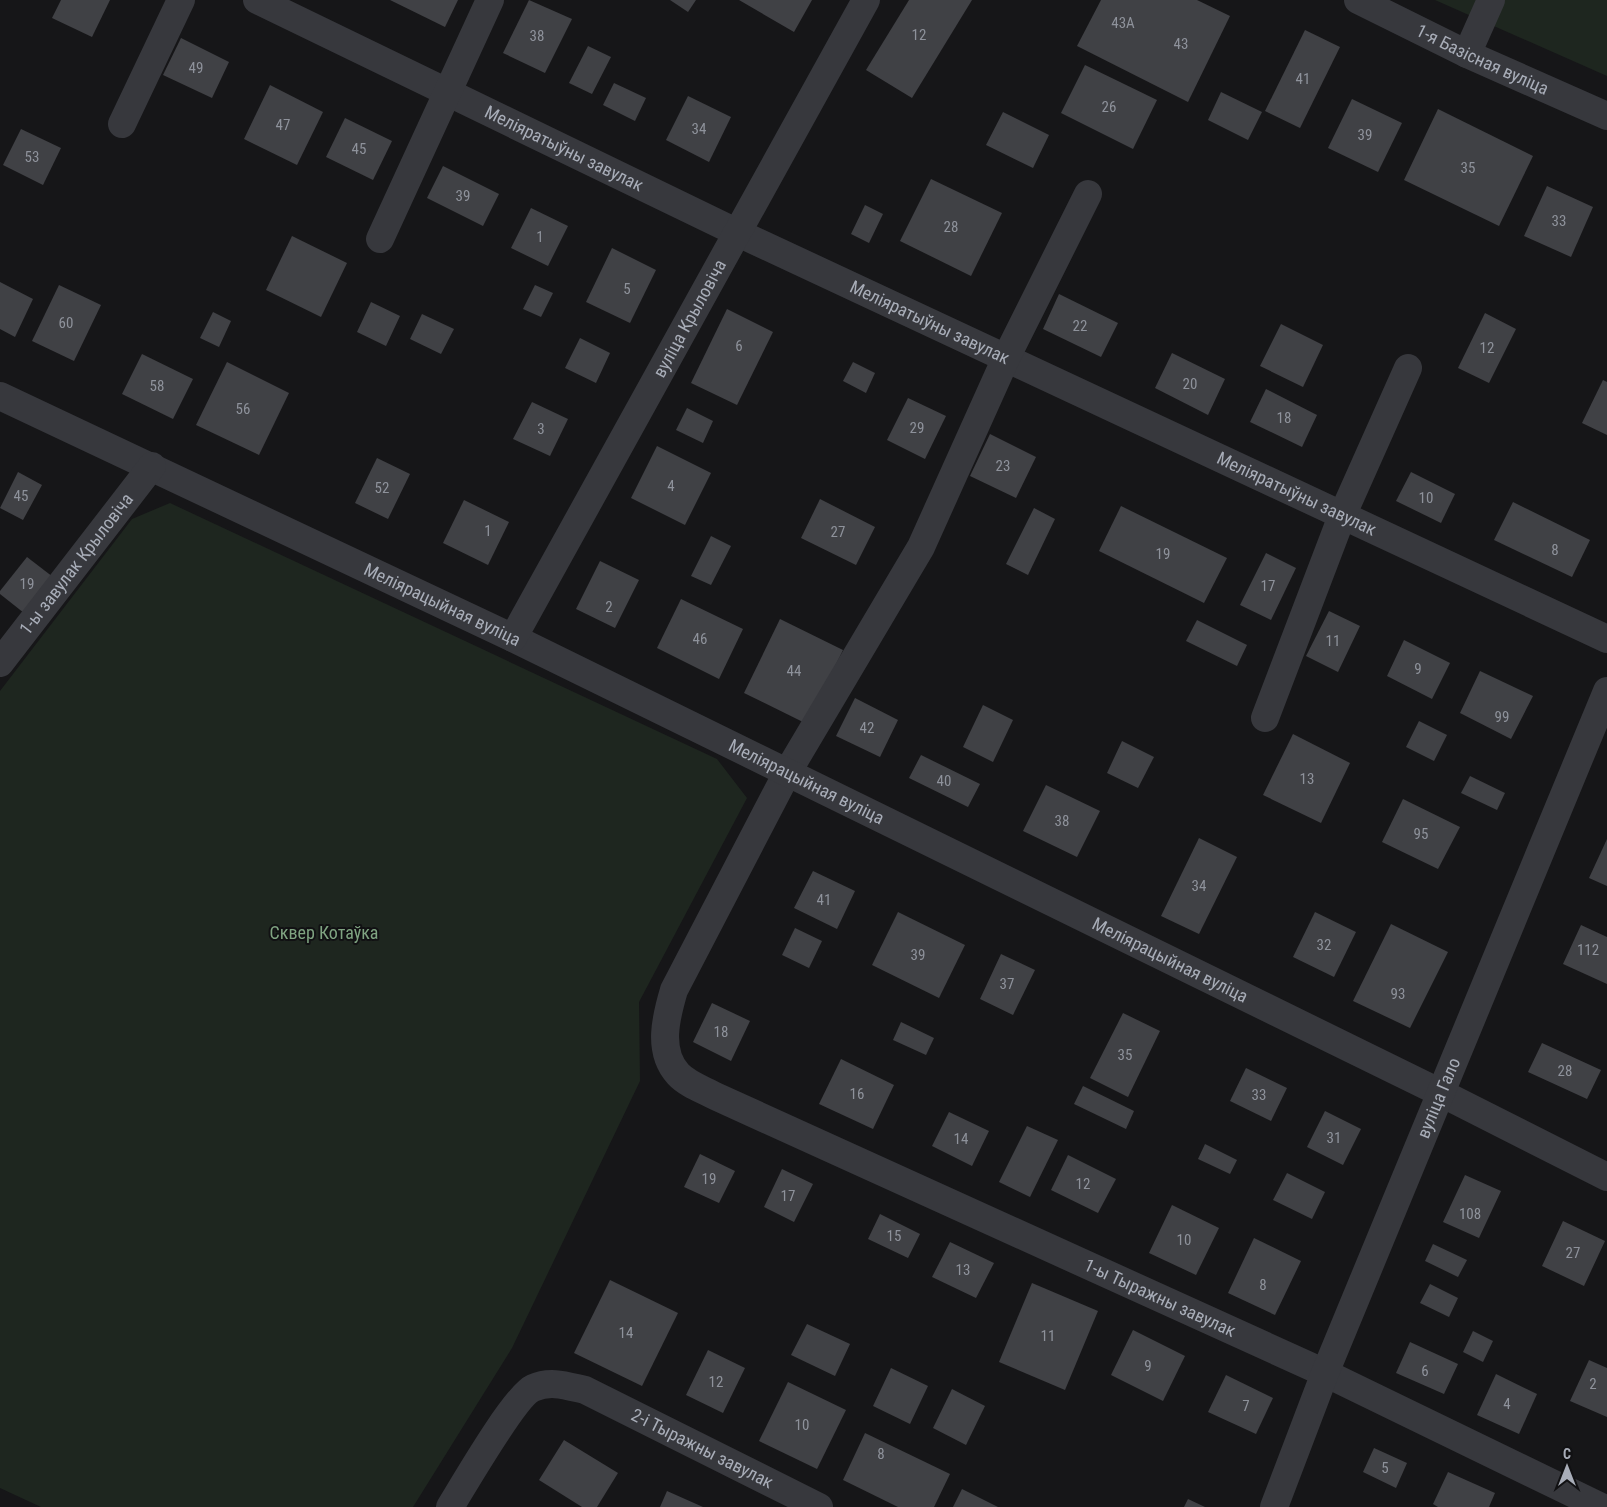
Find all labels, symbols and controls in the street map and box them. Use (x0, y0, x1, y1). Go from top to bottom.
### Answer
house number: 43А (1111, 14, 1135, 32)
street label: 1-я Базісная вуліца (1413, 20, 1552, 99)
house number: 12 (912, 26, 926, 44)
house number: 38 (530, 27, 544, 45)
house number: 43 (1174, 35, 1188, 53)
house number: 49 (189, 59, 203, 77)
house number: 41 (1296, 70, 1310, 88)
house number: 26 (1102, 98, 1116, 116)
street label: Меліяратыўны завулак (481, 101, 647, 196)
house number: 47 (276, 116, 290, 134)
house number: 34 (692, 120, 706, 138)
house number: 39 (1358, 126, 1372, 144)
house number: 45 (352, 140, 366, 158)
house number: 53 (25, 148, 39, 166)
house number: 35 (1461, 159, 1475, 177)
house number: 39 (456, 187, 470, 205)
house number: 33 (1552, 212, 1566, 230)
house number: 28 (944, 218, 958, 236)
house number: 1 (536, 228, 544, 246)
street label: вуліца Крыловіча (648, 256, 730, 381)
street label: Меліяратыўны завулак (847, 276, 1013, 368)
house number: 5 (623, 280, 631, 298)
house number: 60 (59, 314, 73, 332)
house number: 22 (1073, 317, 1087, 335)
house number: 6 (735, 337, 743, 355)
house number: 12 (1480, 339, 1494, 357)
house number: 20 (1183, 375, 1197, 393)
house number: 58 (150, 377, 164, 395)
house number: 56 (236, 400, 250, 418)
house number: 18 (1277, 409, 1291, 427)
house number: 29 (910, 419, 924, 437)
house number: 3 (537, 420, 545, 438)
street label: Меліяратыўны завулак (1214, 447, 1380, 540)
house number: 23 (996, 457, 1010, 475)
house number: 4 (667, 477, 675, 495)
house number: 52 (375, 479, 389, 497)
house number: 45 (14, 487, 28, 505)
street label: 1-ы завулак Крыловіча (15, 489, 137, 639)
house number: 10 (1419, 489, 1433, 507)
house number: 1 (484, 522, 492, 540)
house number: 27 (831, 523, 845, 541)
house number: 8 (1551, 541, 1559, 559)
house number: 19 (1156, 545, 1170, 563)
street label: Меліярацыйная вуліца (361, 558, 524, 650)
house number: 19 (20, 575, 34, 593)
house number: 17 (1261, 577, 1275, 595)
house number: 2 (605, 598, 613, 616)
house number: 46 (693, 630, 707, 648)
house number: 11 (1326, 632, 1340, 650)
house number: 9 (1414, 660, 1422, 678)
house number: 44 (787, 662, 801, 680)
house number: 99 (1495, 708, 1509, 726)
house number: 42 (860, 719, 874, 737)
street label: Меліярацыйная вуліца (725, 734, 888, 828)
house number: 13 (1300, 770, 1314, 788)
house number: 40 (937, 772, 951, 790)
house number: 38 (1055, 812, 1069, 830)
house number: 95 (1414, 825, 1428, 843)
house number: 34 (1192, 877, 1206, 895)
house number: 41 (817, 891, 831, 909)
street label: Меліярацыйная вуліца (1089, 913, 1251, 1007)
park label: Сквер Котаўка (270, 922, 378, 943)
house number: 32 (1317, 936, 1331, 954)
house number: 112 (1577, 941, 1599, 959)
house number: 39 (911, 946, 925, 964)
house number: 37 (1000, 975, 1014, 993)
house number: 93 (1391, 985, 1405, 1003)
house number: 18 (714, 1023, 728, 1041)
house number: 35 (1118, 1046, 1132, 1064)
street label: вуліца Гало (1412, 1054, 1464, 1141)
house number: 28 (1558, 1062, 1572, 1080)
house number: 16 (850, 1085, 864, 1103)
house number: 33 (1252, 1086, 1266, 1104)
house number: 31 (1327, 1129, 1341, 1147)
house number: 14 (954, 1130, 968, 1148)
house number: 19 (702, 1170, 716, 1188)
house number: 12 (1076, 1175, 1090, 1193)
house number: 17 (781, 1187, 795, 1205)
house number: 108 (1459, 1205, 1481, 1223)
house number: 15 (887, 1227, 901, 1245)
house number: 10 (1177, 1231, 1191, 1249)
house number: 27 (1566, 1244, 1580, 1262)
street label: 1-ы Тыражны завулак (1081, 1254, 1240, 1341)
house number: 13 (956, 1261, 970, 1279)
house number: 8 (1259, 1276, 1267, 1294)
house number: 14 (619, 1324, 633, 1342)
house number: 11 (1041, 1327, 1055, 1345)
house number: 9 (1144, 1357, 1152, 1375)
house number: 6 (1421, 1362, 1429, 1380)
house number: 12 (709, 1373, 723, 1391)
house number: 2 (1589, 1375, 1597, 1393)
house number: 4 (1503, 1395, 1511, 1413)
house number: 7 (1242, 1397, 1250, 1415)
street label: 2-і Тыражны завулак (628, 1404, 777, 1493)
house number: 10 (795, 1416, 809, 1434)
north arrow (1542, 1442, 1592, 1492)
house number: 8 (877, 1445, 885, 1463)
text: С (1563, 1446, 1571, 1462)
house number: 5 (1381, 1459, 1389, 1477)

